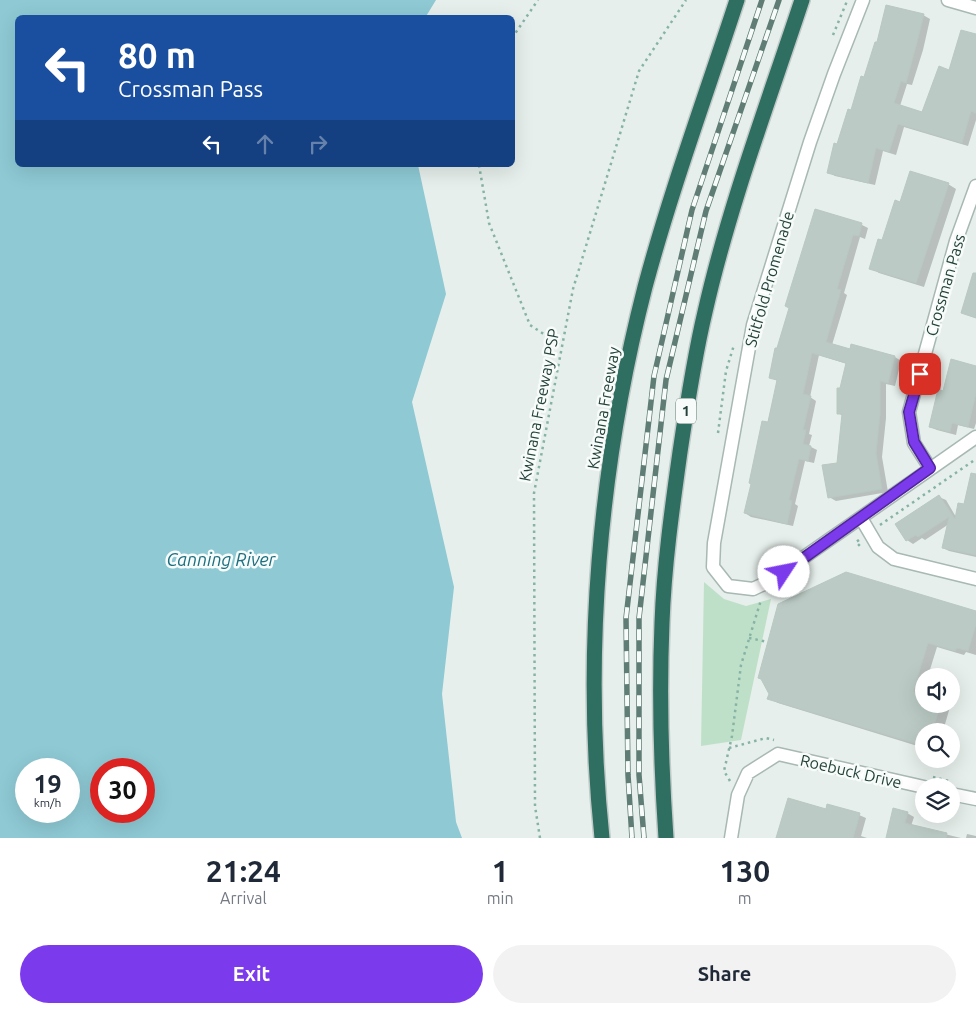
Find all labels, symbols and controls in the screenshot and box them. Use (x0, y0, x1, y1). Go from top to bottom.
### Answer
icon: left (35, 35, 100, 100)
text: 80 m (118, 35, 196, 75)
text: Crossman Pass (118, 76, 263, 101)
icon: left (198, 130, 226, 158)
icon: ahead (251, 130, 279, 158)
icon: right (304, 130, 332, 158)
street label: Stitfold Promenade (741, 209, 797, 349)
street label: Crossman Pass (922, 232, 968, 338)
street label: Kwinana Freeway PSP (515, 327, 563, 483)
street label: Kwinana Freeway (583, 345, 623, 471)
pin (899, 353, 941, 395)
icon: arrive (906, 360, 934, 388)
road number: 1 (676, 398, 696, 424)
position arrow (757, 545, 809, 597)
water label: Canning River (166, 549, 277, 569)
map controls (915, 668, 960, 823)
button: sound (915, 668, 960, 713)
button: search (915, 723, 960, 768)
street label: Roebuck Drive (798, 751, 904, 791)
speed limit sign: 30 (90, 758, 155, 823)
text: 19 (33, 770, 62, 798)
button: layers (915, 778, 960, 823)
text: km/h (34, 796, 61, 809)
text: 21:24 (206, 854, 281, 888)
text: 1 (492, 854, 509, 888)
text: 130 (719, 854, 770, 888)
text: Arrival (220, 889, 267, 907)
text: min (487, 889, 514, 907)
text: m (738, 889, 752, 907)
button: Exit (20, 945, 483, 1003)
button: Share (493, 945, 956, 1003)

